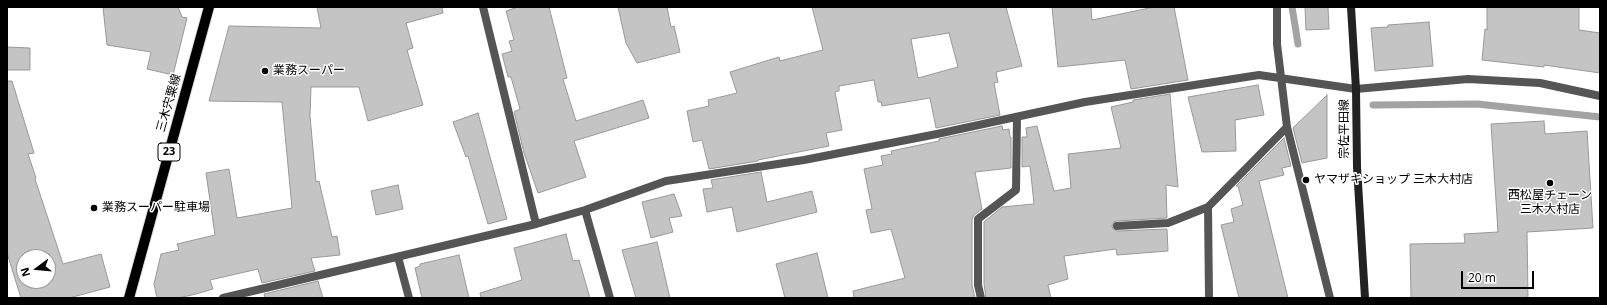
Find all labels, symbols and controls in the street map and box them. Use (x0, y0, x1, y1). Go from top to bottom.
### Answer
place label: 業務スーパー (273, 64, 345, 78)
marker: 業務スーパー (260, 66, 270, 76)
street label: 三木宍粟線 (154, 72, 184, 134)
street label: 宗佐平田線 (1338, 99, 1352, 159)
road number: 23 (158, 143, 180, 161)
place label: ヤマザキショップ 三木大村店 (1314, 173, 1473, 187)
marker: ヤマザキショップ 三木大村店 (1301, 175, 1311, 185)
marker: 西松屋チェーン 三木大村店 (1545, 178, 1555, 188)
place label: 西松屋チェーン 三木大村店 (1508, 189, 1592, 217)
place label: 業務スーパー駐車場 (102, 201, 210, 215)
marker: 業務スーパー駐車場 (89, 203, 99, 213)
north arrow (16, 249, 56, 289)
scale bar (1463, 263, 1536, 289)
text: N (17, 266, 33, 279)
text: 20 m (1468, 269, 1496, 286)

